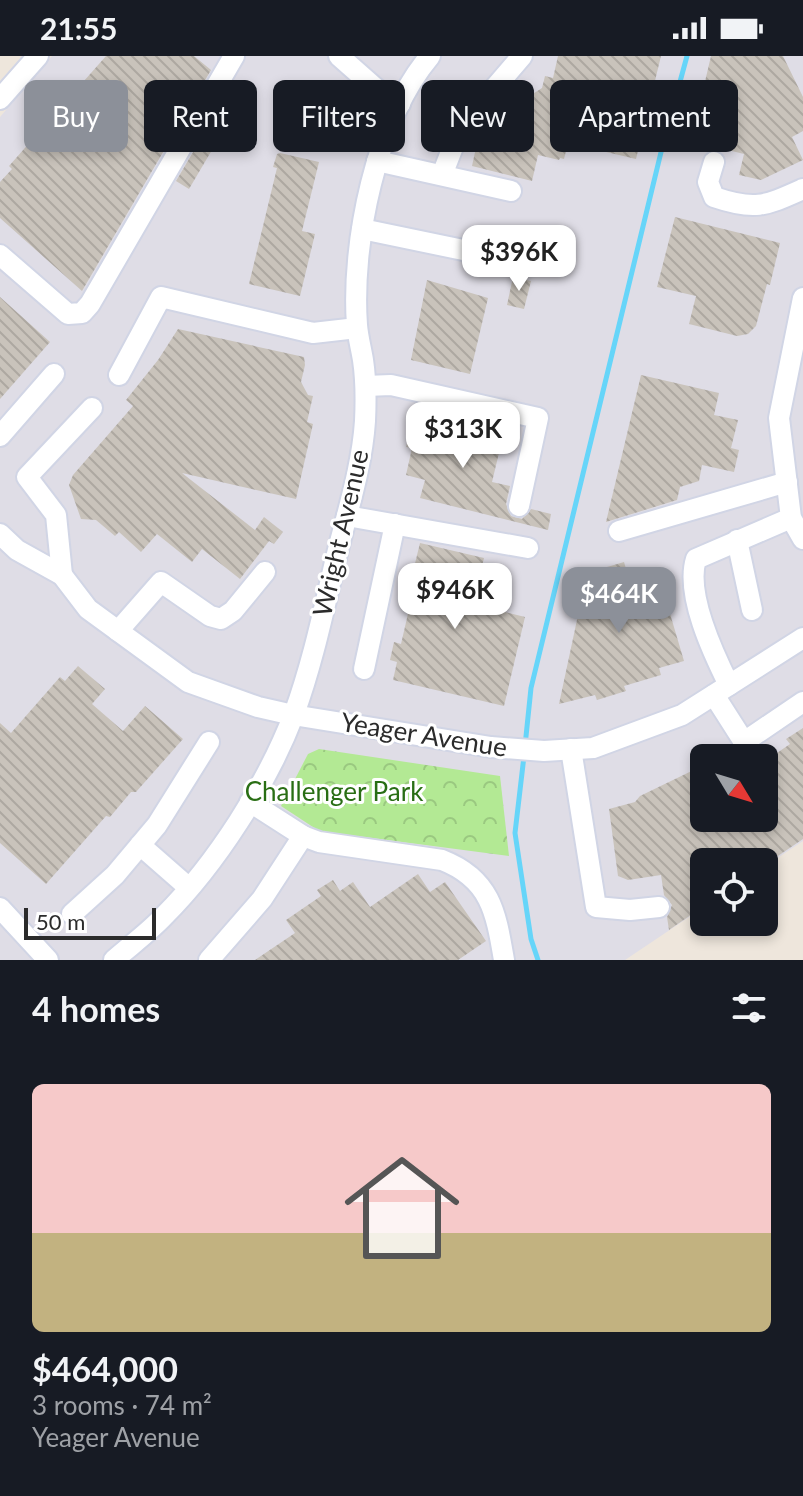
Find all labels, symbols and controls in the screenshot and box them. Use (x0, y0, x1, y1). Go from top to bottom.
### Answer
text: 21:55 (40, 10, 117, 46)
chip: Buy (24, 80, 128, 152)
chip: Rent (144, 80, 257, 152)
chip: Filters (273, 80, 405, 152)
chip: New (421, 80, 534, 152)
chip: Apartment (550, 80, 738, 152)
pin: $396K (463, 225, 575, 293)
text: $396K (480, 235, 558, 267)
pin: $313K (407, 402, 519, 470)
text: $313K (424, 412, 502, 444)
street label: Wright Avenue (305, 446, 375, 619)
pin: $946K (399, 563, 511, 631)
pin: $464K (563, 567, 675, 635)
text: $946K (416, 573, 494, 605)
text: $464K (580, 577, 658, 609)
street label: Yeager Avenue (339, 705, 510, 763)
north arrow (690, 744, 778, 832)
map controls (690, 744, 778, 936)
park label: Challenger Park (245, 775, 424, 807)
button: locate (690, 848, 778, 936)
scale bar (24, 904, 156, 940)
text: 50 m (36, 908, 85, 935)
icon: filters (727, 986, 771, 1030)
text: 4 homes (32, 988, 160, 1029)
icon: home (330, 1136, 474, 1280)
text: $464,000 (32, 1348, 178, 1389)
text: 3 rooms · 74 m² (32, 1389, 212, 1421)
text: Yeager Avenue (32, 1421, 200, 1453)

